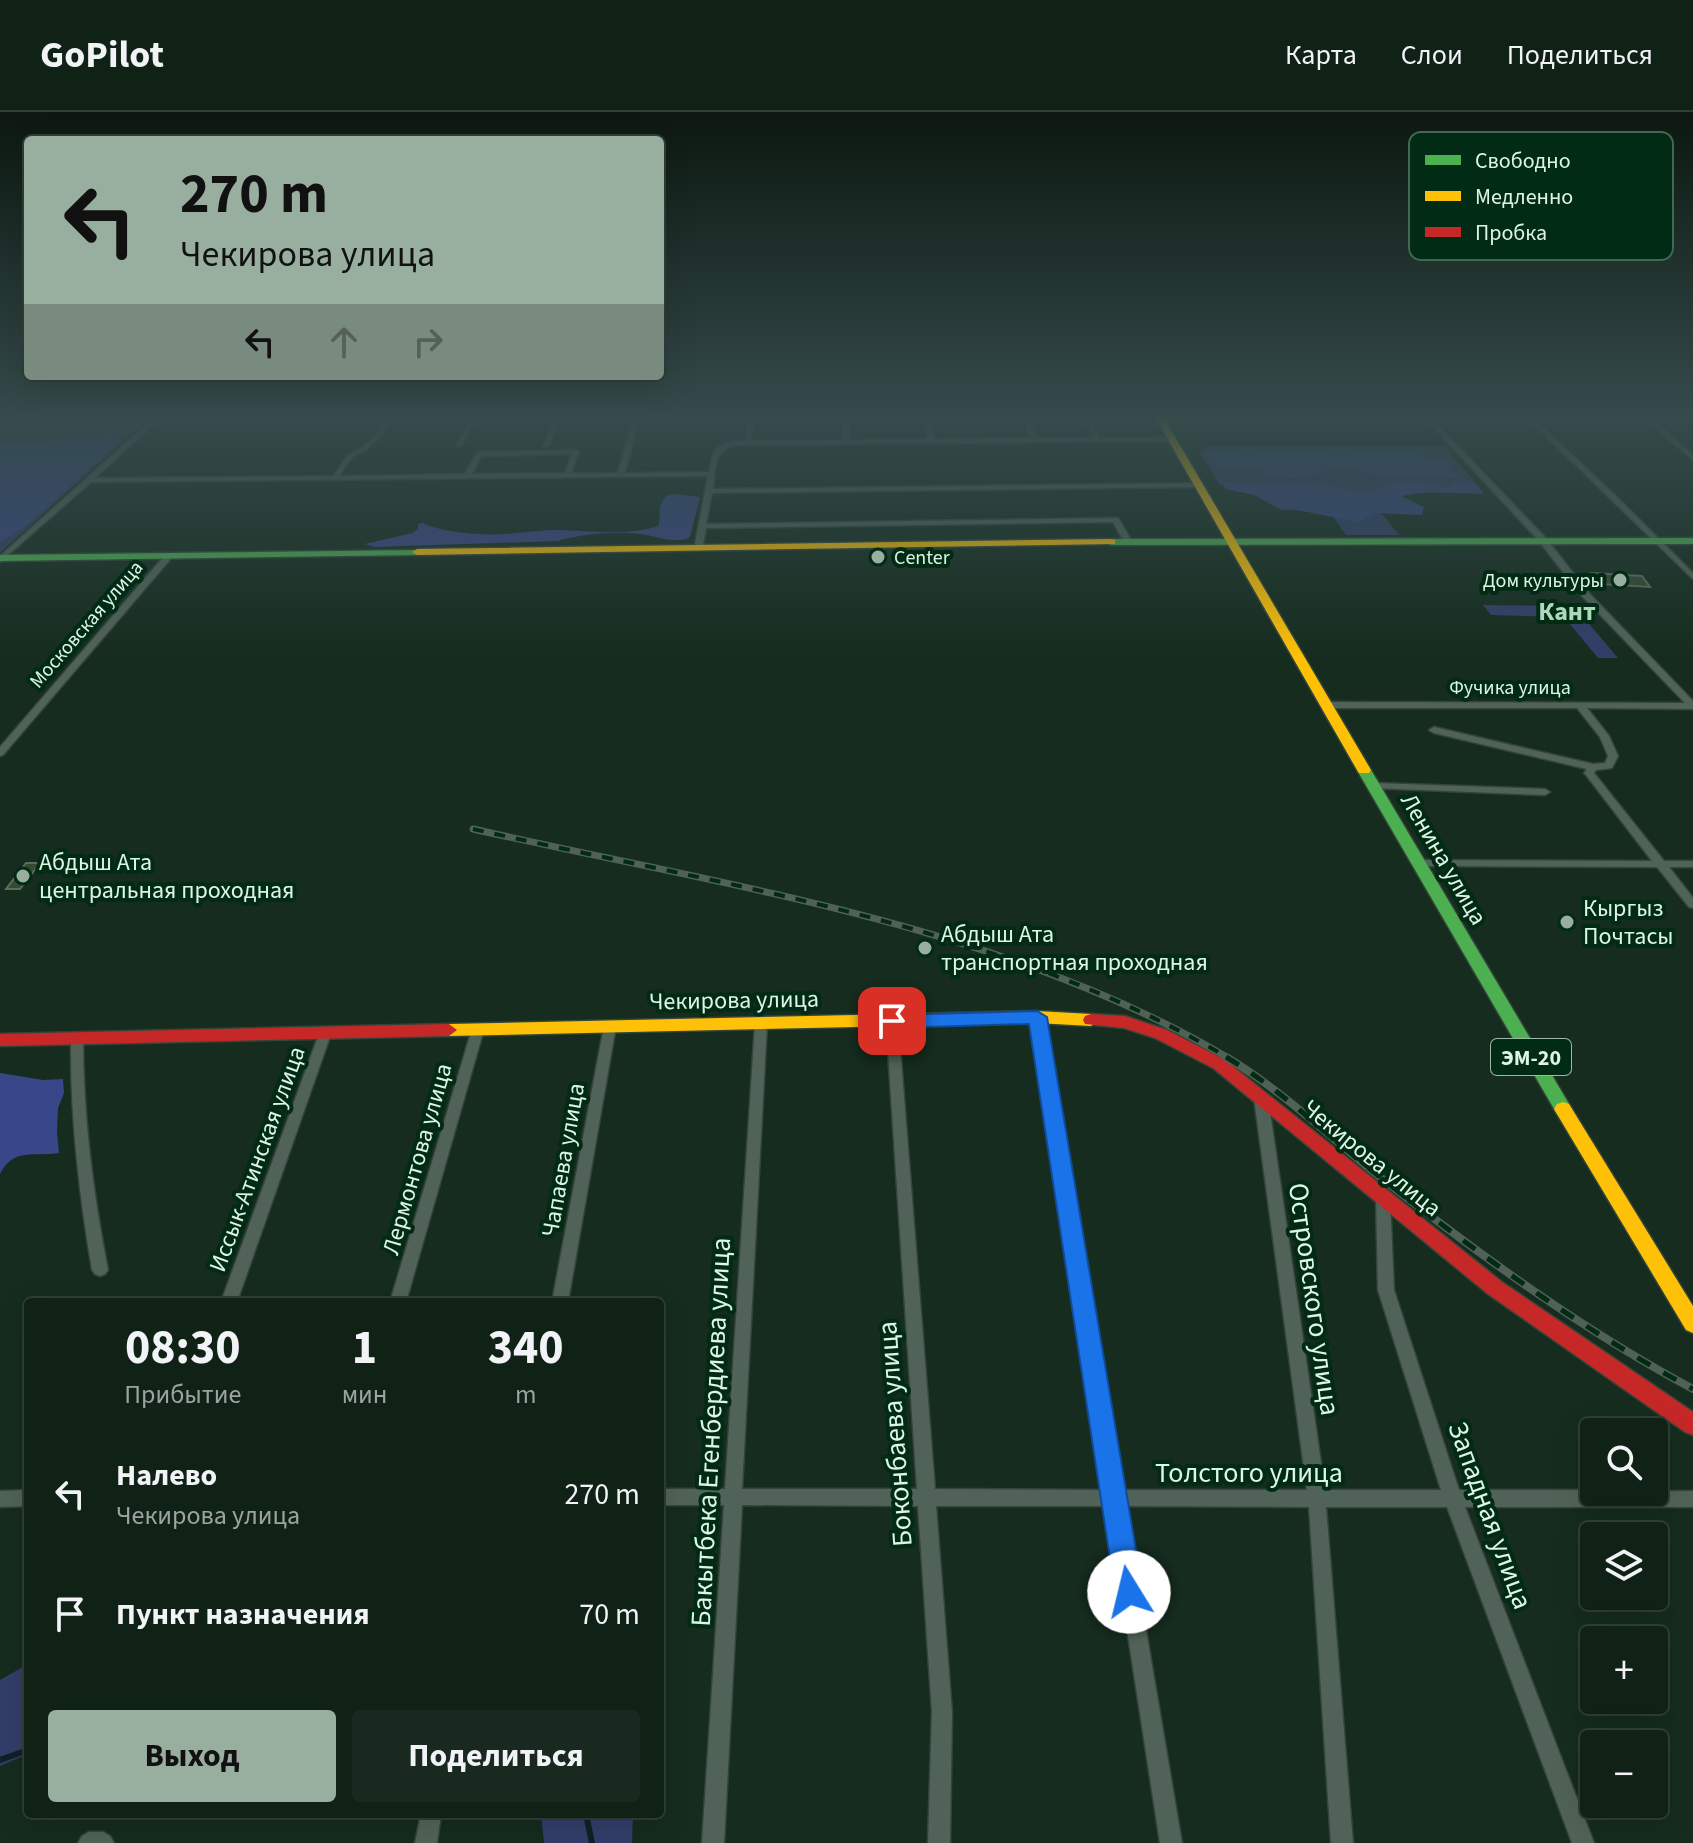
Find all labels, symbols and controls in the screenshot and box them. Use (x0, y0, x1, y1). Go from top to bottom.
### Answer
text: GoPilot (40, 28, 164, 82)
text: Карта (1285, 35, 1357, 75)
text: Слои (1401, 35, 1463, 75)
text: Поделиться (1507, 35, 1653, 75)
legend (1409, 132, 1673, 260)
text: Свободно (1475, 145, 1571, 177)
text: 270 m (180, 155, 328, 234)
icon: left (48, 168, 152, 272)
text: Медленно (1475, 181, 1573, 213)
text: Пробка (1475, 217, 1547, 249)
text: Чекирова улица (180, 229, 435, 280)
icon: left (238, 320, 282, 364)
icon: ahead (322, 320, 366, 364)
icon: right (406, 320, 450, 364)
place label: Center (894, 544, 950, 572)
marker: Center (869, 548, 887, 566)
street label: Московская улица (23, 555, 150, 694)
place label: Дом культуры (1483, 567, 1604, 595)
marker: Дом культуры (1611, 571, 1629, 589)
district label: Кант (1538, 593, 1596, 630)
street label: Фучика улица (1449, 674, 1571, 702)
street label: Ленина улица (1392, 787, 1496, 932)
place label: Абдыш Ата центральная проходная (39, 845, 294, 908)
marker: Абдыш Ата центральная проходная (14, 867, 32, 885)
place label: Кыргыз Почтасы (1583, 891, 1674, 954)
marker: Кыргыз Почтасы (1558, 913, 1576, 931)
place label: Абдыш Ата транспортная проходная (941, 917, 1208, 980)
marker: Абдыш Ата транспортная проходная (916, 939, 934, 957)
street label: Чекирова улица (649, 982, 819, 1019)
pin (858, 987, 926, 1055)
icon: arrive (870, 999, 914, 1043)
road number: ЭМ-20 (1491, 1039, 1571, 1075)
street label: Иссык-Атинская улица (200, 1042, 315, 1277)
street label: Лермонтова улица (373, 1059, 462, 1259)
street label: Чапаева улица (533, 1080, 594, 1240)
street label: Чекирова улица (1295, 1091, 1449, 1225)
street label: Островского улица (1278, 1180, 1350, 1418)
street label: Бакытбека Егенбердиева улица (681, 1236, 741, 1628)
text: 08:30 (125, 1314, 241, 1382)
text: 1 (352, 1314, 377, 1382)
text: 340 (488, 1314, 564, 1382)
street label: Боконбаева улица (867, 1320, 923, 1548)
text: Прибытие (124, 1376, 241, 1413)
text: мин (342, 1376, 387, 1413)
text: m (515, 1376, 536, 1413)
street label: Западная улица (1438, 1416, 1543, 1615)
map controls (1580, 1418, 1668, 1818)
button: search (1580, 1418, 1668, 1506)
street label: Толстого улица (1155, 1453, 1343, 1493)
text: Налево (116, 1454, 217, 1497)
icon: left (48, 1472, 92, 1516)
text: 270 m (564, 1473, 640, 1516)
text: Чекирова улица (116, 1497, 300, 1534)
button: layers (1580, 1522, 1668, 1610)
position arrow (1087, 1550, 1171, 1634)
icon: arrive (48, 1592, 92, 1636)
text: Пункт назначения (116, 1593, 370, 1636)
text: 70 m (579, 1593, 640, 1636)
button: + (1580, 1626, 1668, 1714)
button: Выход (48, 1710, 336, 1802)
button: Поделиться (352, 1710, 640, 1802)
button: − (1580, 1730, 1668, 1818)

